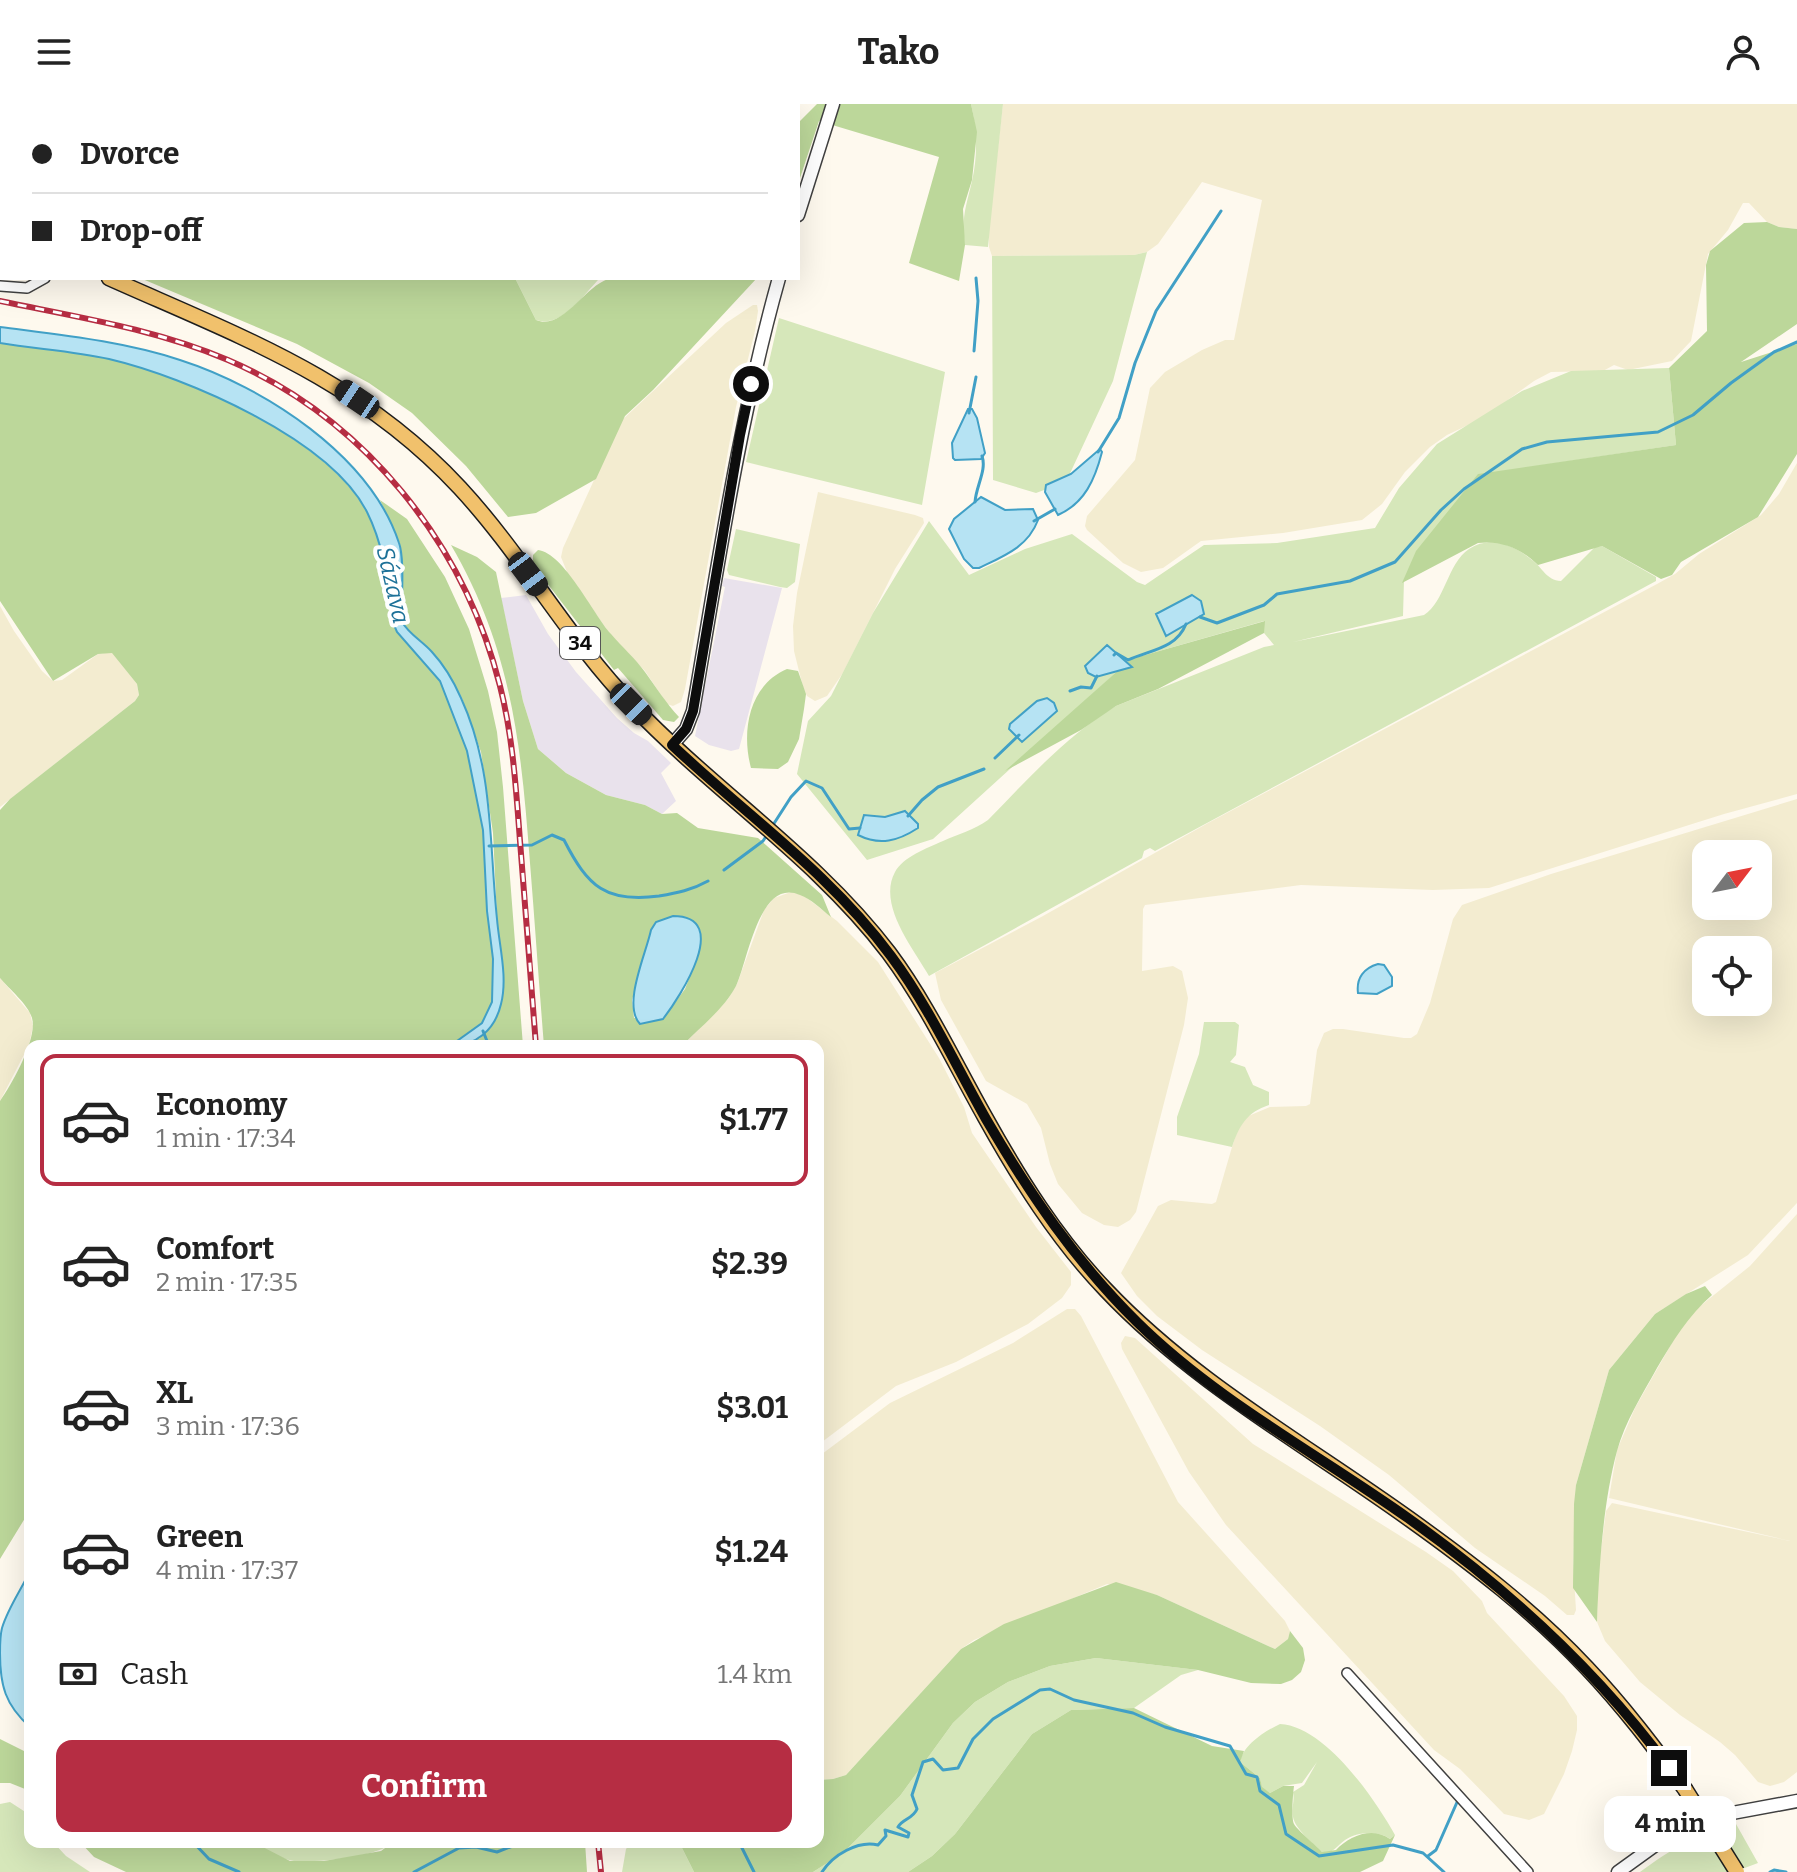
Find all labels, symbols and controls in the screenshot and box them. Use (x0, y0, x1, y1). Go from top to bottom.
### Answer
icon: menu (32, 30, 76, 74)
text: Tako (858, 30, 939, 74)
icon: person (1721, 30, 1765, 74)
text: Dvorce (80, 136, 179, 172)
text: Drop-off (80, 213, 202, 249)
route start (733, 366, 769, 402)
car (330, 376, 384, 422)
water label: Sázava (371, 544, 415, 626)
car (504, 548, 552, 600)
road number: 34 (560, 627, 600, 659)
car (606, 679, 656, 729)
north arrow (1692, 840, 1772, 920)
map controls (1692, 840, 1772, 1016)
button: locate (1692, 936, 1772, 1016)
icon: car (60, 1084, 132, 1156)
text: Economy (156, 1087, 287, 1123)
text: $1.77 (719, 1102, 788, 1138)
text: 1 min · 17:34 (156, 1123, 296, 1154)
icon: car (60, 1228, 132, 1300)
text: Comfort (156, 1231, 274, 1267)
text: $2.39 (711, 1246, 788, 1282)
text: 2 min · 17:35 (156, 1267, 298, 1298)
icon: car (60, 1372, 132, 1444)
text: XL (156, 1375, 193, 1411)
text: $3.01 (716, 1390, 788, 1426)
text: 3 min · 17:36 (156, 1411, 300, 1442)
icon: car (60, 1516, 132, 1588)
text: Green (156, 1519, 243, 1555)
text: $1.24 (715, 1534, 788, 1570)
text: 4 min · 17:37 (156, 1555, 298, 1586)
icon: cash (56, 1652, 100, 1696)
text: Cash (120, 1656, 188, 1692)
text: 1.4 km (717, 1659, 792, 1690)
button: Confirm (56, 1740, 792, 1832)
route end (1651, 1750, 1687, 1786)
callout: 4 min (1603, 1796, 1735, 1852)
text: 4 min (1635, 1808, 1705, 1839)

